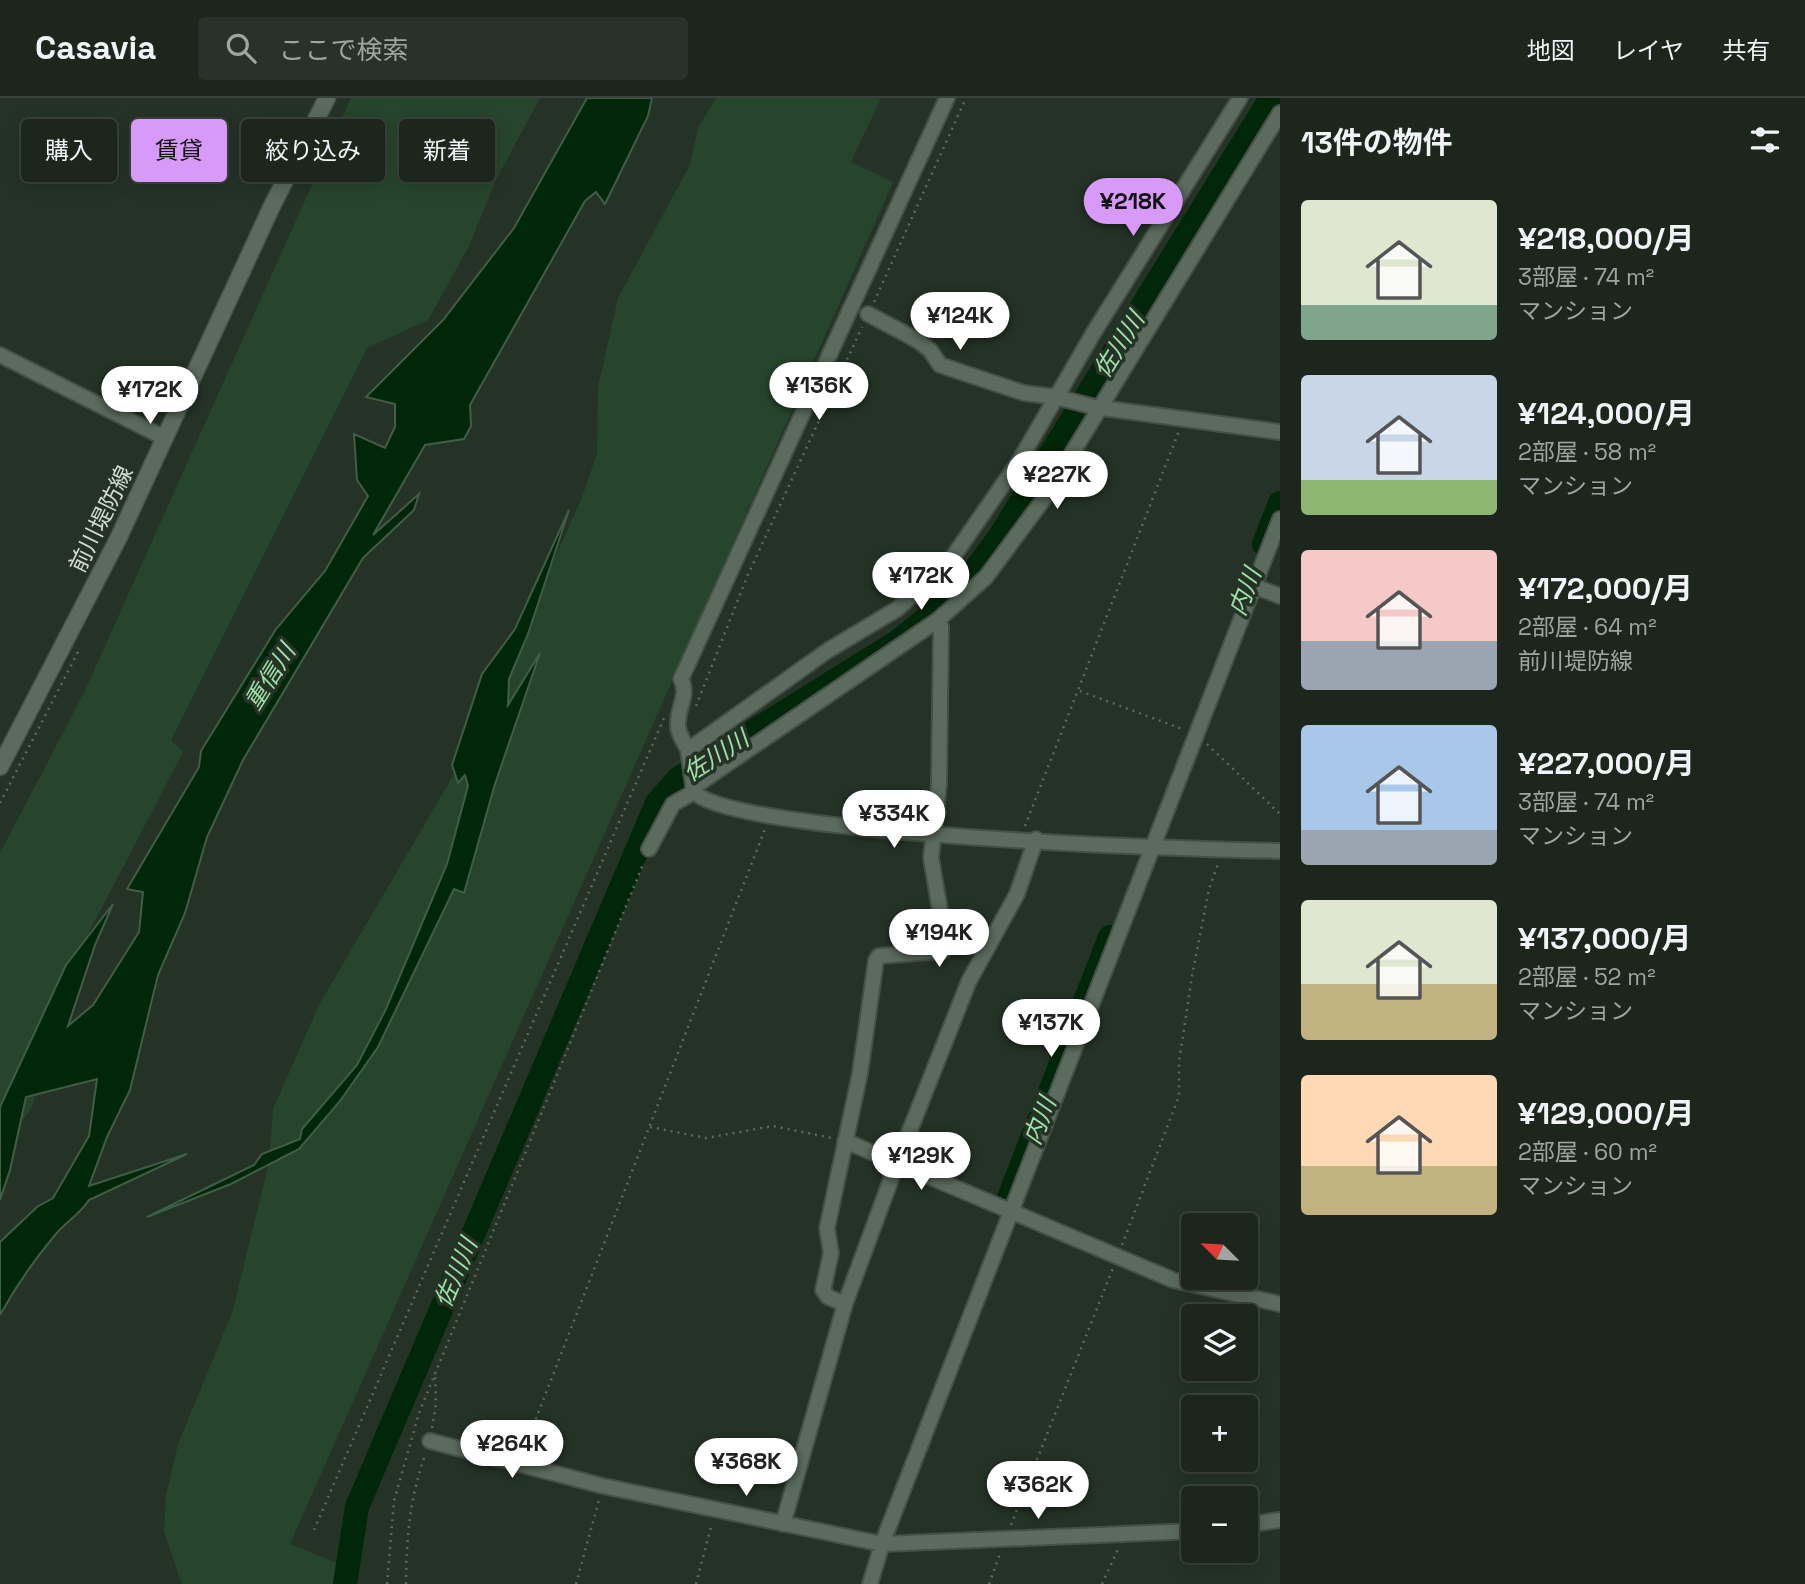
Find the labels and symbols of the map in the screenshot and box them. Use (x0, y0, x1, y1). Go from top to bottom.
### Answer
pin: ¥218K (1084, 178, 1182, 238)
pin: ¥124K (911, 292, 1009, 352)
water label: 佐川川 (1086, 303, 1152, 383)
pin: ¥136K (770, 362, 868, 422)
pin: ¥172K (101, 366, 199, 426)
pin: ¥227K (1008, 452, 1106, 511)
street label: 前川堤防線 (62, 461, 140, 577)
pin: ¥172K (872, 552, 970, 612)
water label: 内川 (1221, 561, 1269, 620)
water label: 重信川 (237, 635, 303, 715)
water label: 佐川川 (677, 721, 757, 788)
pin: ¥334K (845, 790, 943, 850)
pin: ¥194K (890, 910, 988, 969)
pin: ¥137K (1002, 1000, 1100, 1059)
water label: 内川 (1016, 1090, 1064, 1149)
pin: ¥129K (872, 1132, 970, 1192)
north arrow (1181, 1213, 1258, 1290)
water label: 佐川川 (427, 1231, 485, 1312)
pin: ¥264K (463, 1420, 561, 1480)
pin: ¥368K (697, 1438, 795, 1498)
pin: ¥362K (989, 1462, 1087, 1521)

